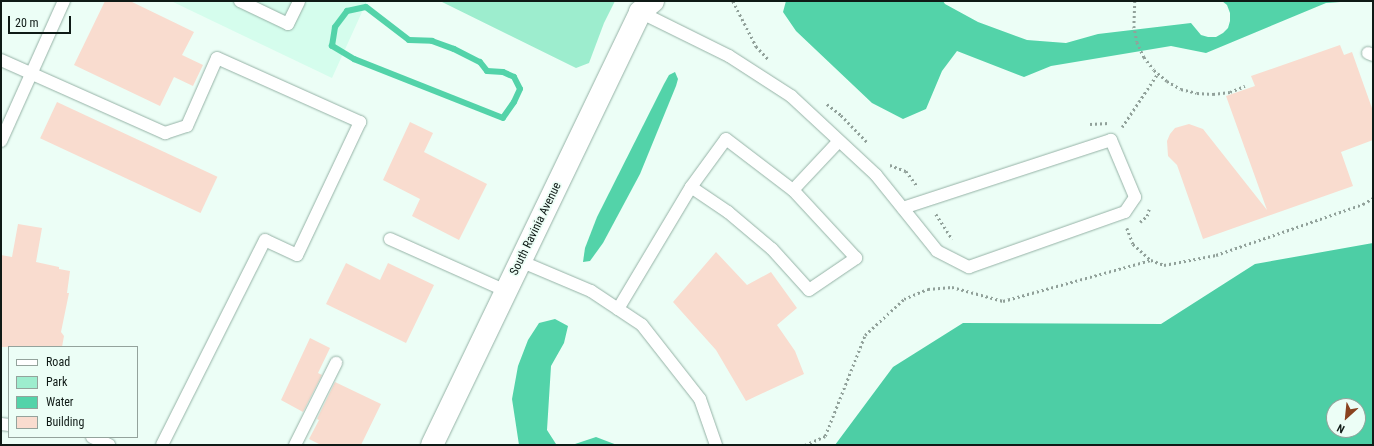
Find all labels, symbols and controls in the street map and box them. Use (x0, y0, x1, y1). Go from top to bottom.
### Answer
scale bar (10, 8, 73, 34)
text: 20 m (15, 16, 39, 30)
street label: South Ravinia Avenue (507, 180, 565, 278)
legend (8, 346, 138, 438)
text: Road (46, 355, 70, 369)
text: Park (46, 375, 67, 389)
text: Water (46, 395, 74, 409)
north arrow (1326, 398, 1366, 438)
text: Building (46, 415, 84, 429)
text: N (1335, 421, 1347, 436)

